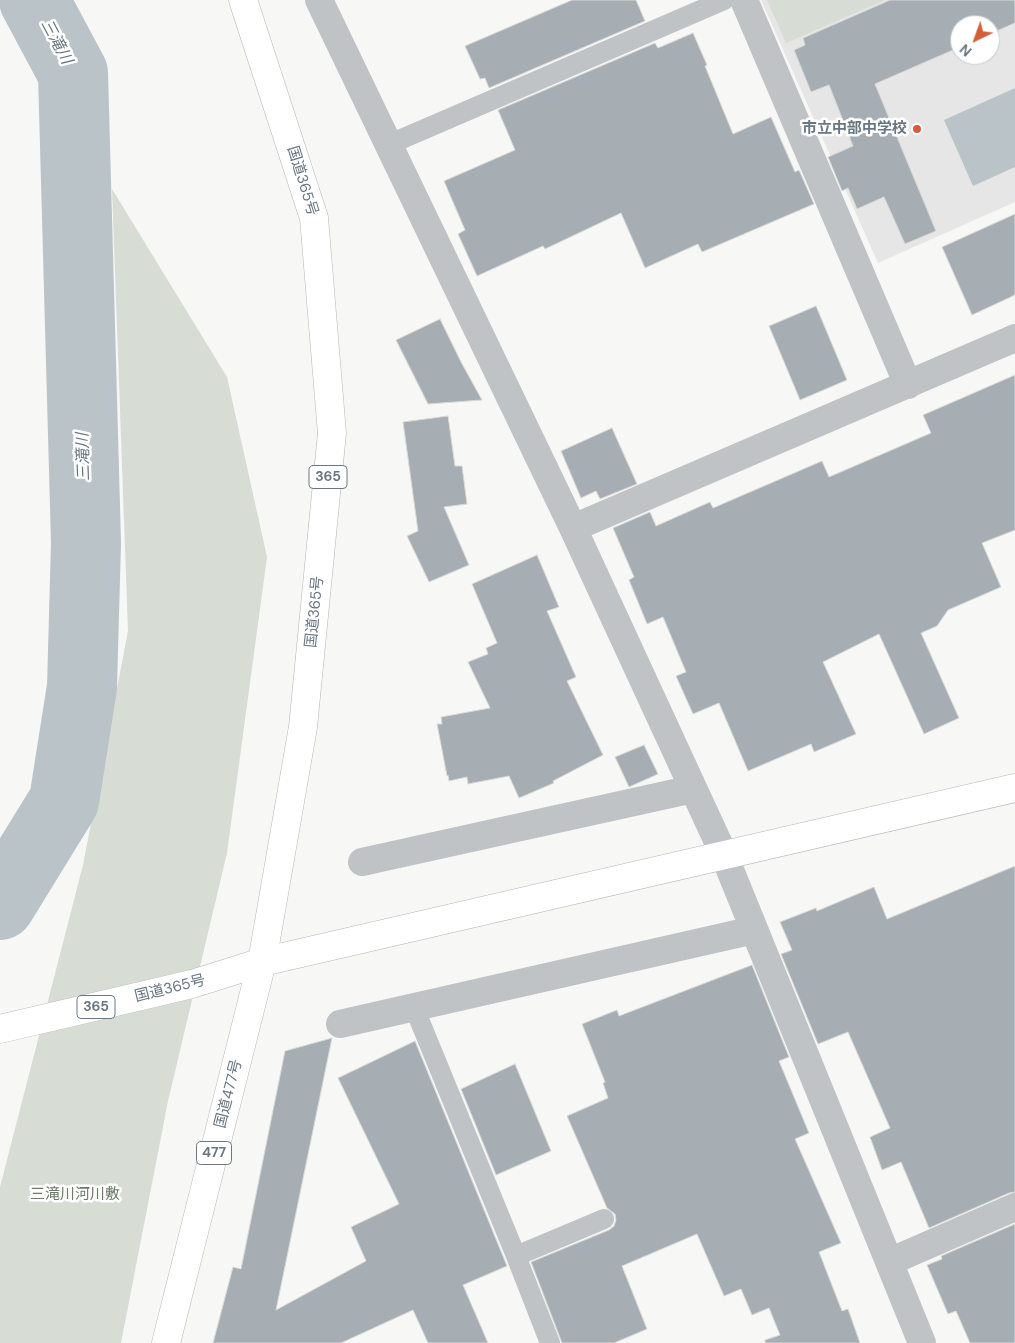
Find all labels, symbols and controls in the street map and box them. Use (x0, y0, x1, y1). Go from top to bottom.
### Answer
north arrow (950, 15, 1000, 65)
water label: 三滝川 (36, 16, 76, 68)
text: N (956, 40, 975, 61)
place label: 市立中部中学校 (802, 120, 907, 138)
marker: 市立中部中学校 (911, 123, 923, 135)
street label: 国道365号 (283, 144, 321, 218)
water label: 三滝川 (74, 433, 94, 481)
road number: 365 (309, 466, 347, 488)
street label: 国道365号 (302, 575, 328, 649)
street label: 国道365号 (133, 972, 207, 1006)
road number: 365 (77, 996, 115, 1019)
street label: 国道477号 (212, 1058, 246, 1130)
road number: 477 (196, 1142, 232, 1164)
park label: 三滝川河川敷 (30, 1186, 120, 1204)

